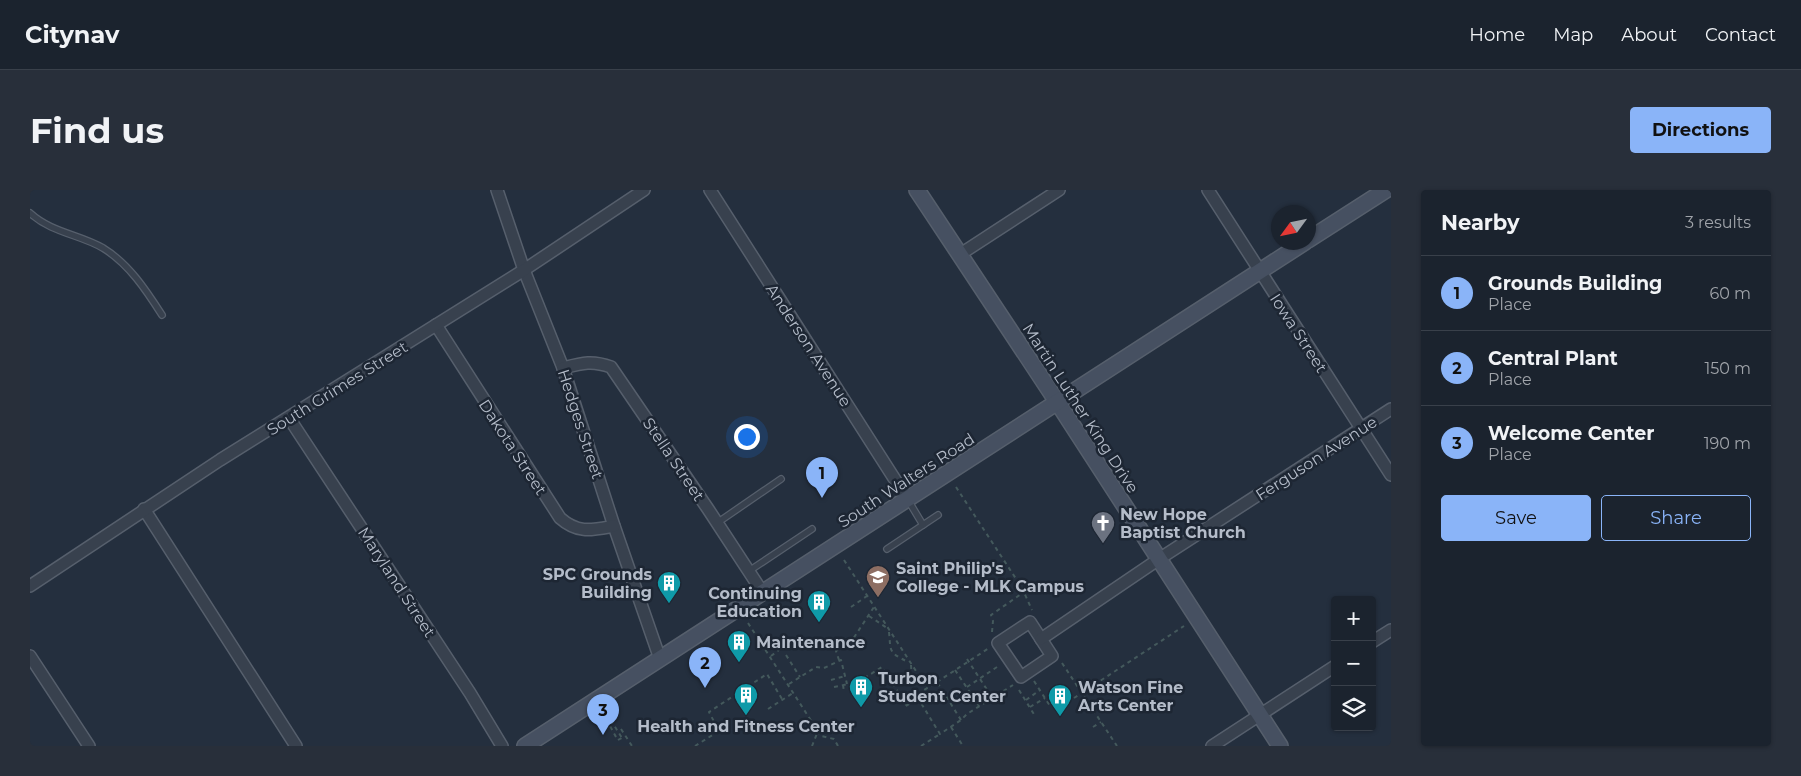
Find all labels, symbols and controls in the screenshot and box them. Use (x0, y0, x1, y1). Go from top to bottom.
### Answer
text: Citynav (25, 20, 119, 49)
text: Home (1469, 24, 1525, 46)
text: Map (1553, 24, 1593, 46)
text: About (1621, 24, 1677, 46)
text: Contact (1705, 24, 1776, 46)
button: Directions (1630, 107, 1771, 153)
text: Find us (30, 109, 164, 152)
north arrow (1271, 205, 1316, 250)
text: Nearby (1441, 210, 1520, 235)
text: 3 results (1685, 213, 1751, 232)
text: Grounds Building (1488, 272, 1662, 295)
street label: Anderson Avenue (762, 280, 855, 410)
text: 1 (1454, 284, 1460, 303)
text: 60 m (1709, 284, 1751, 303)
street label: Iowa Street (1266, 290, 1331, 377)
text: Place (1488, 295, 1532, 314)
street label: Martin Luther King Drive (1019, 320, 1143, 497)
street label: South Grimes Street (263, 337, 411, 439)
text: Central Plant (1488, 347, 1618, 370)
text: 2 (1452, 359, 1462, 378)
text: 150 m (1704, 359, 1751, 378)
street label: Hedges Street (554, 367, 607, 482)
text: Place (1488, 370, 1532, 389)
street label: Dakota Street (475, 396, 551, 499)
street label: Ferguson Avenue (1252, 412, 1380, 505)
street label: Stella Street (639, 414, 709, 505)
text: Welcome Center (1488, 422, 1654, 445)
your location (734, 424, 760, 450)
street label: South Walters Road (835, 429, 978, 532)
text: 3 (1452, 434, 1462, 453)
text: 190 m (1704, 434, 1751, 453)
text: Place (1488, 445, 1532, 464)
pin: 1 (806, 457, 838, 498)
button: Save (1441, 495, 1591, 541)
button: Share (1601, 495, 1751, 541)
place label: New Hope Baptist Church (1120, 505, 1246, 542)
church icon: New Hope Baptist Church (1090, 510, 1116, 544)
street label: Maryland Street (354, 524, 440, 641)
place label: Saint Philip's College - MLK Campus (896, 559, 1085, 596)
school or university icon: Saint Philip's College - MLK Campus (865, 564, 891, 598)
place label: SPC Grounds Building (543, 565, 652, 602)
building icon: SPC Grounds Building (656, 570, 682, 604)
place label: Continuing Education (708, 584, 802, 621)
building icon: Continuing Education (806, 589, 832, 623)
map controls (1331, 596, 1376, 731)
button: + (1331, 596, 1376, 641)
building icon: Maintenance (726, 629, 752, 663)
place label: Maintenance (756, 633, 865, 652)
button: − (1331, 641, 1376, 686)
pin: 2 (689, 647, 721, 688)
place label: Turbon Student Center (878, 669, 1006, 706)
building icon: Turbon Student Center (848, 674, 874, 708)
place label: Watson Fine Arts Center (1077, 678, 1183, 715)
building icon: Health and Fitness Center (733, 682, 759, 716)
building icon: Watson Fine Arts Center (1047, 683, 1073, 717)
button: layers (1331, 686, 1376, 731)
pin: 3 (587, 694, 619, 735)
place label: Health and Fitness Center (637, 717, 855, 736)

